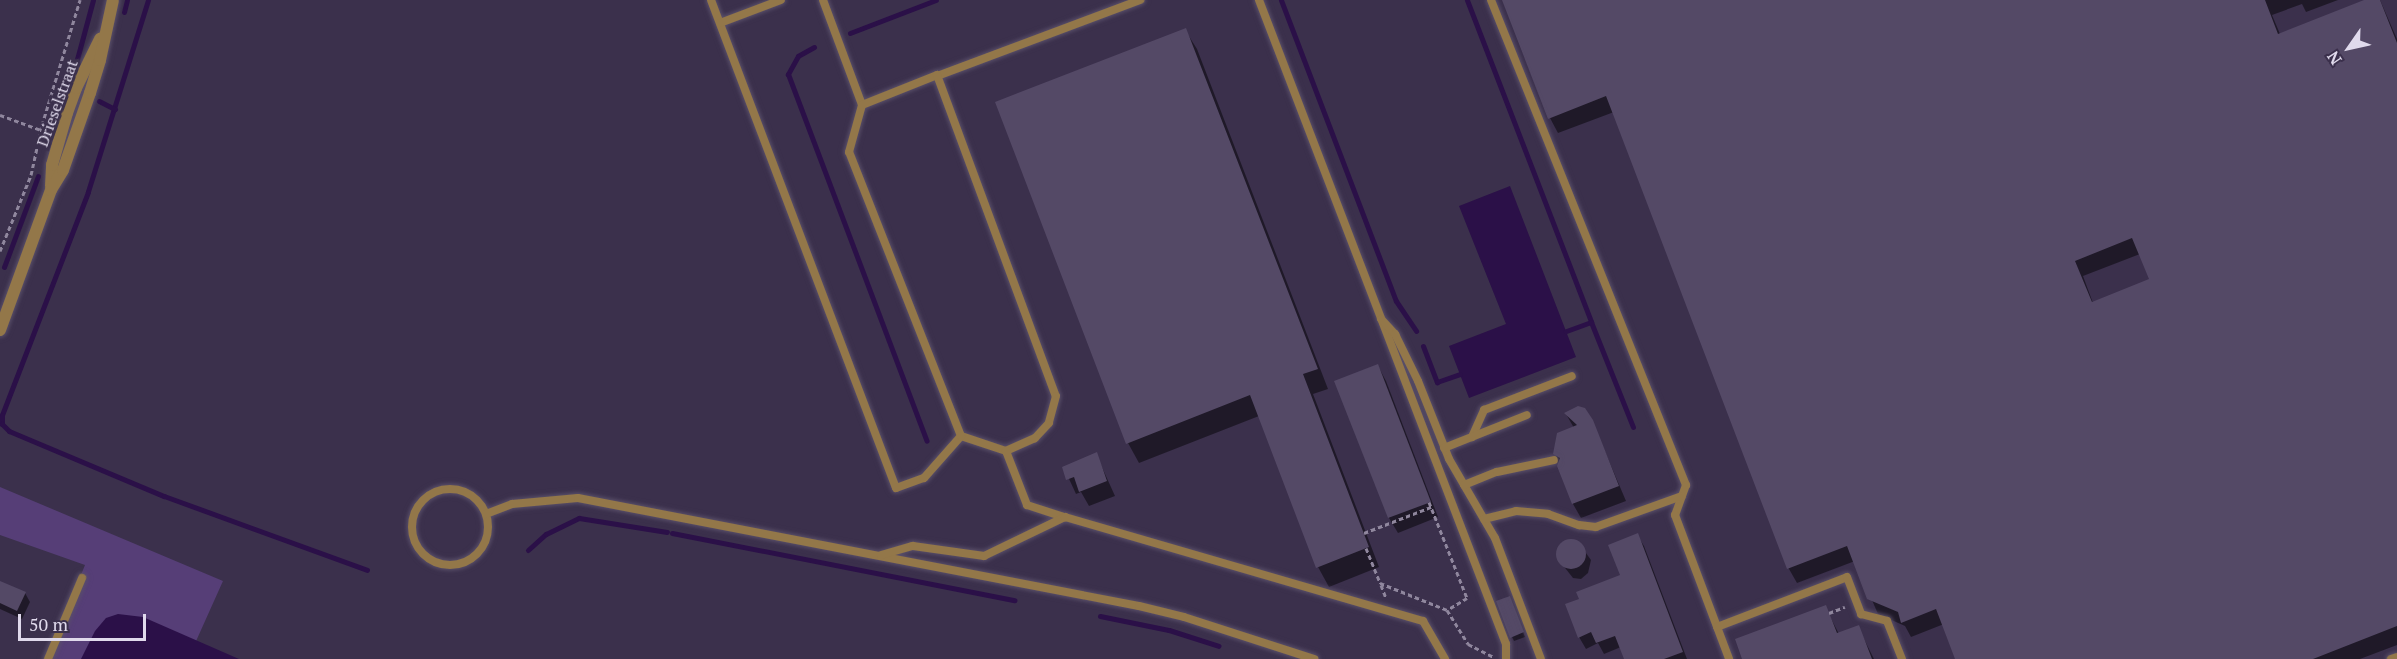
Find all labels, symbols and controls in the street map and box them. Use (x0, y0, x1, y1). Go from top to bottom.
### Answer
north arrow (2319, 18, 2379, 78)
text: N (2322, 47, 2347, 69)
street label: Drieselstraat (32, 57, 82, 149)
scale bar (21, 602, 148, 640)
text: 50 m (29, 612, 68, 636)

